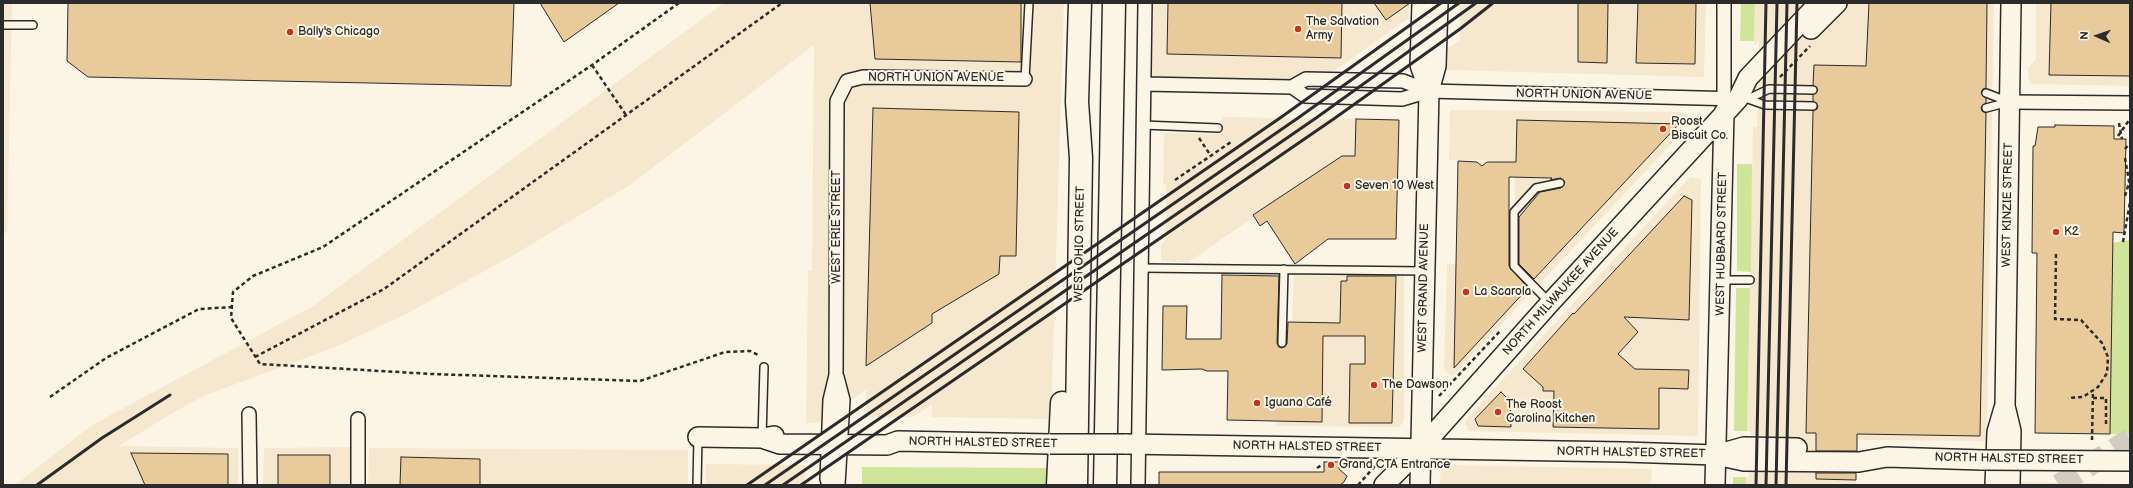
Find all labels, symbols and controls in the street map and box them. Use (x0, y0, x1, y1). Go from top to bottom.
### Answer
place label: The Salvation Army (1306, 15, 1379, 43)
north arrow (2077, 16, 2117, 56)
marker: The Salvation Army (1293, 24, 1303, 34)
place label: Bally's Chicago (298, 25, 380, 39)
marker: Bally's Chicago (285, 27, 295, 37)
text: N (2078, 31, 2091, 40)
street label: NORTH UNION AVENUE (868, 71, 1004, 85)
street label: NORTH UNION AVENUE (1516, 87, 1652, 103)
place label: Roost Biscuit Co. (1671, 115, 1728, 143)
marker: Roost Biscuit Co. (1658, 124, 1668, 134)
street label: WEST KINZIE STREET (2000, 142, 2016, 268)
street label: WEST ERIE STREET (830, 170, 844, 284)
street label: WEST HUBBARD STREET (1714, 172, 1730, 316)
place label: Seven 10 West (1355, 179, 1434, 193)
marker: Seven 10 West (1342, 181, 1352, 191)
street label: WEST OHIO STREET (1072, 186, 1088, 302)
street label: WEST GRAND AVENUE (1416, 223, 1432, 353)
street label: NORTH MILWAUKEE AVENUE (1500, 225, 1622, 359)
place label: K2 (2064, 225, 2079, 239)
marker: K2 (2051, 227, 2061, 237)
place label: La Scarola (1474, 285, 1531, 299)
marker: La Scarola (1461, 287, 1471, 297)
place label: The Dawson (1382, 378, 1449, 392)
marker: The Dawson (1369, 380, 1379, 390)
place label: Iguana Café (1265, 396, 1332, 410)
marker: Iguana Café (1252, 398, 1262, 408)
place label: The Roost Carolina Kitchen (1506, 398, 1595, 426)
marker: The Roost Carolina Kitchen (1493, 407, 1503, 417)
street label: NORTH HALSTED STREET (908, 435, 1058, 451)
street label: NORTH HALSTED STREET (1232, 439, 1382, 455)
street label: NORTH HALSTED STREET (1556, 445, 1706, 461)
street label: NORTH HALSTED STREET (1934, 451, 2084, 467)
place label: Grand CTA Entrance (1339, 458, 1450, 472)
marker: Grand CTA Entrance (1326, 460, 1336, 470)

